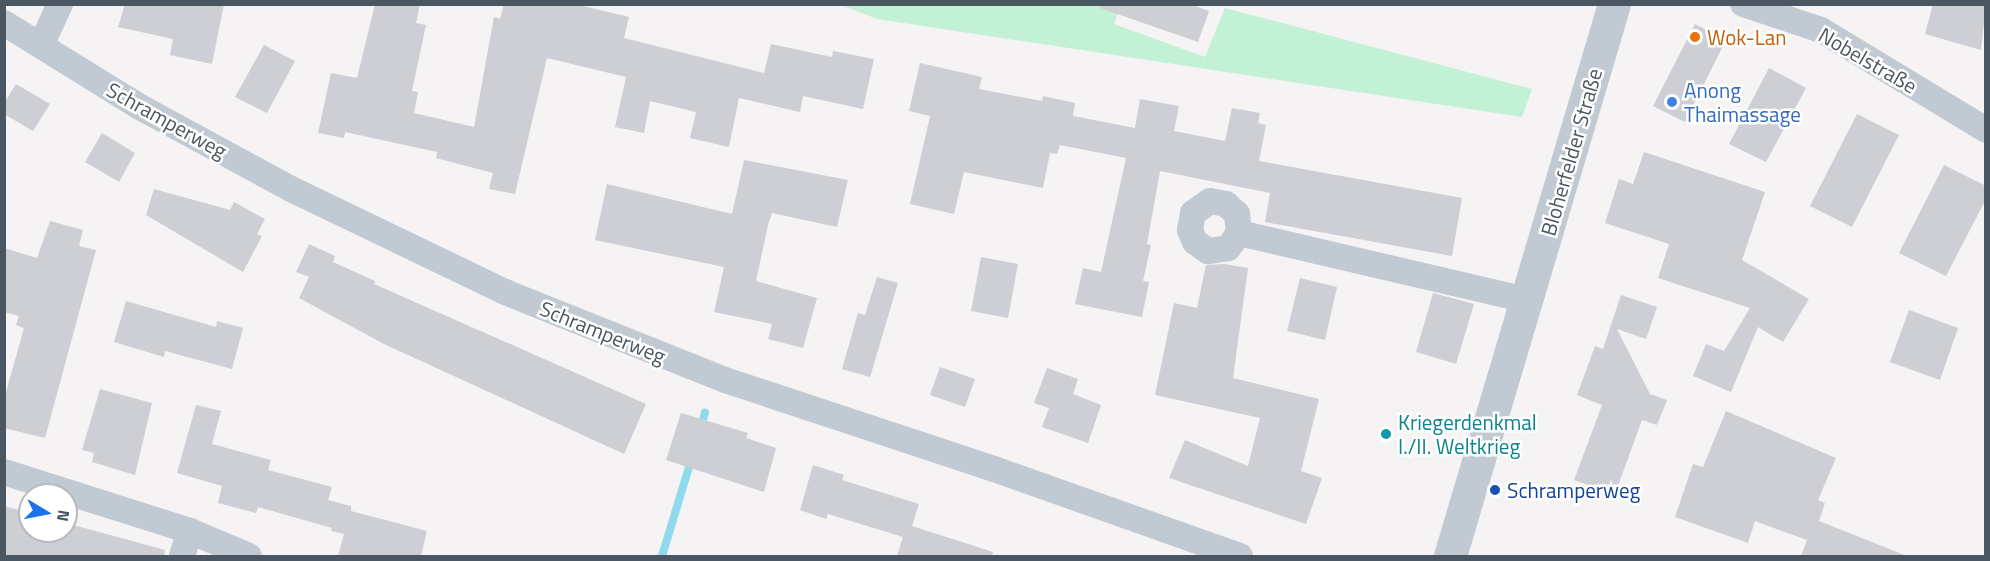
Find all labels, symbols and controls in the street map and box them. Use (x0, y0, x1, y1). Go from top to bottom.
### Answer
street label: Nobelstraße (1814, 22, 1922, 98)
place label: Wok-Lan (1707, 24, 1787, 50)
marker: Wok-Lan (1688, 30, 1702, 44)
street label: Bloherfelder Straße (1535, 65, 1607, 239)
street label: Schramperweg (103, 77, 231, 163)
place label: Anong Thaimassage (1684, 77, 1801, 127)
marker: Anong Thaimassage (1665, 95, 1679, 109)
street label: Schramperweg (536, 295, 670, 369)
place label: Kriegerdenkmal I./II. Weltkrieg (1398, 409, 1537, 459)
marker: Kriegerdenkmal I./II. Weltkrieg (1379, 427, 1393, 441)
place label: Schramperweg (1507, 477, 1640, 503)
north arrow (18, 483, 78, 543)
marker: Schramperweg (1488, 483, 1502, 497)
text: N (51, 508, 77, 523)

